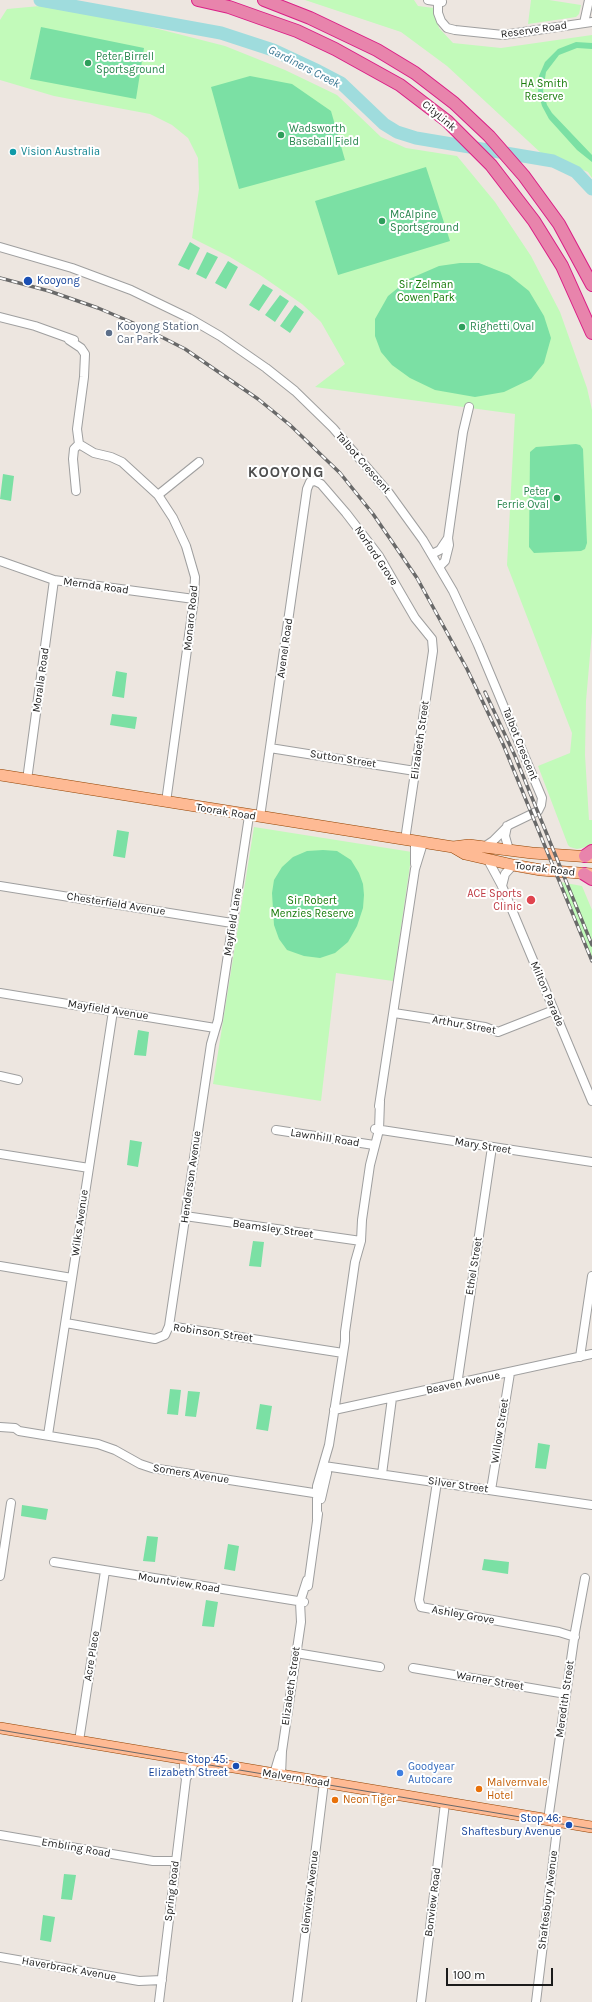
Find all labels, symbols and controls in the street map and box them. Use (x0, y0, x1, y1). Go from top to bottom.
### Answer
street label: Reserve Road (500, 19, 568, 41)
water label: Gardiners Creek (265, 43, 343, 91)
place label: Peter Birrell Sportsground (96, 50, 165, 76)
marker: Peter Birrell Sportsground (83, 58, 93, 68)
park label: HA Smith Reserve (520, 77, 568, 103)
street label: CityLink (419, 98, 459, 134)
place label: Wadsworth Baseball Field (289, 122, 359, 148)
marker: Wadsworth Baseball Field (276, 130, 286, 140)
place label: Vision Australia (21, 145, 100, 159)
marker: Vision Australia (8, 147, 18, 157)
place label: McAlpine Sportsground (390, 208, 459, 234)
marker: McAlpine Sportsground (377, 216, 387, 226)
place label: Kooyong (37, 274, 80, 288)
marker: Kooyong (22, 275, 34, 287)
park label: Sir Zelman Cowen Park (397, 278, 455, 304)
place label: Kooyong Station Car Park (117, 320, 199, 346)
place label: Righetti Oval (470, 320, 534, 334)
marker: Righetti Oval (457, 322, 467, 332)
marker: Kooyong Station Car Park (104, 328, 114, 338)
street label: Talbot Crescent (333, 430, 393, 496)
district label: KOOYONG (248, 464, 324, 482)
place label: Peter Ferrie Oval (497, 485, 549, 511)
marker: Peter Ferrie Oval (552, 493, 562, 503)
street label: Norford Grove (351, 524, 401, 588)
street label: Mernda Road (62, 575, 130, 597)
street label: Monaro Road (181, 585, 201, 651)
street label: Avenel Road (274, 617, 296, 679)
street label: Moralla Road (30, 647, 52, 713)
street label: Elizabeth Street (408, 700, 432, 780)
street label: Talbot Crescent (499, 706, 541, 782)
street label: Sutton Street (309, 747, 377, 771)
street label: Toorak Road (195, 801, 257, 823)
street label: Toorak Road (514, 859, 576, 879)
street label: Mayfield Lane (221, 887, 245, 957)
place label: ACE Sports Clinic (467, 887, 522, 913)
street label: Chesterfield Avenue (66, 890, 166, 918)
park label: Sir Robert Menzies Reserve (270, 894, 354, 920)
marker: ACE Sports Clinic (525, 894, 537, 906)
street label: Milton Parade (527, 959, 567, 1029)
street label: Mayfield Avenue (67, 997, 149, 1023)
street label: Arthur Street (431, 1013, 497, 1037)
street label: Lawnhill Road (289, 1126, 361, 1150)
street label: Henderson Avenue (178, 1130, 204, 1224)
street label: Mary Street (454, 1135, 512, 1157)
street label: Wilks Avenue (69, 1189, 91, 1257)
street label: Beamsley Street (232, 1217, 314, 1241)
street label: Ethel Street (463, 1236, 485, 1296)
street label: Robinson Street (172, 1321, 254, 1345)
street label: Beaven Avenue (425, 1369, 501, 1397)
street label: Willow Street (488, 1397, 512, 1465)
street label: Somers Avenue (152, 1461, 230, 1487)
street label: Silver Street (427, 1474, 489, 1496)
street label: Mountview Road (137, 1570, 221, 1596)
street label: Ashley Grove (431, 1603, 495, 1627)
street label: Acre Place (82, 1630, 102, 1682)
street label: Elizabeth Street (279, 1646, 303, 1726)
street label: Meredith Street (553, 1659, 577, 1739)
street label: Warner Street (455, 1669, 525, 1693)
place label: Stop 45: Elizabeth Street (148, 1753, 228, 1779)
place label: Goodyear Autocare (408, 1760, 454, 1786)
marker: Stop 45: Elizabeth Street (231, 1761, 241, 1771)
street label: Malvern Road (261, 1766, 331, 1790)
marker: Goodyear Autocare (395, 1768, 405, 1778)
place label: Malvernvale Hotel (487, 1776, 548, 1802)
marker: Malvernvale Hotel (474, 1784, 484, 1794)
place label: Neon Tiger (343, 1793, 396, 1807)
marker: Neon Tiger (330, 1795, 340, 1805)
place label: Stop 46: Shaftesbury Avenue (461, 1812, 561, 1838)
marker: Stop 46: Shaftesbury Avenue (564, 1820, 574, 1830)
street label: Embling Road (40, 1835, 112, 1861)
street label: Glenview Avenue (298, 1850, 322, 1934)
street label: Shaftesbury Avenue (535, 1850, 561, 1950)
street label: Spring Road (162, 1860, 182, 1922)
street label: Bonview Road (422, 1867, 444, 1937)
street label: Haverbrack Avenue (21, 1954, 117, 1984)
scale bar (448, 1960, 555, 1986)
text: 100 m (453, 1968, 485, 1982)

